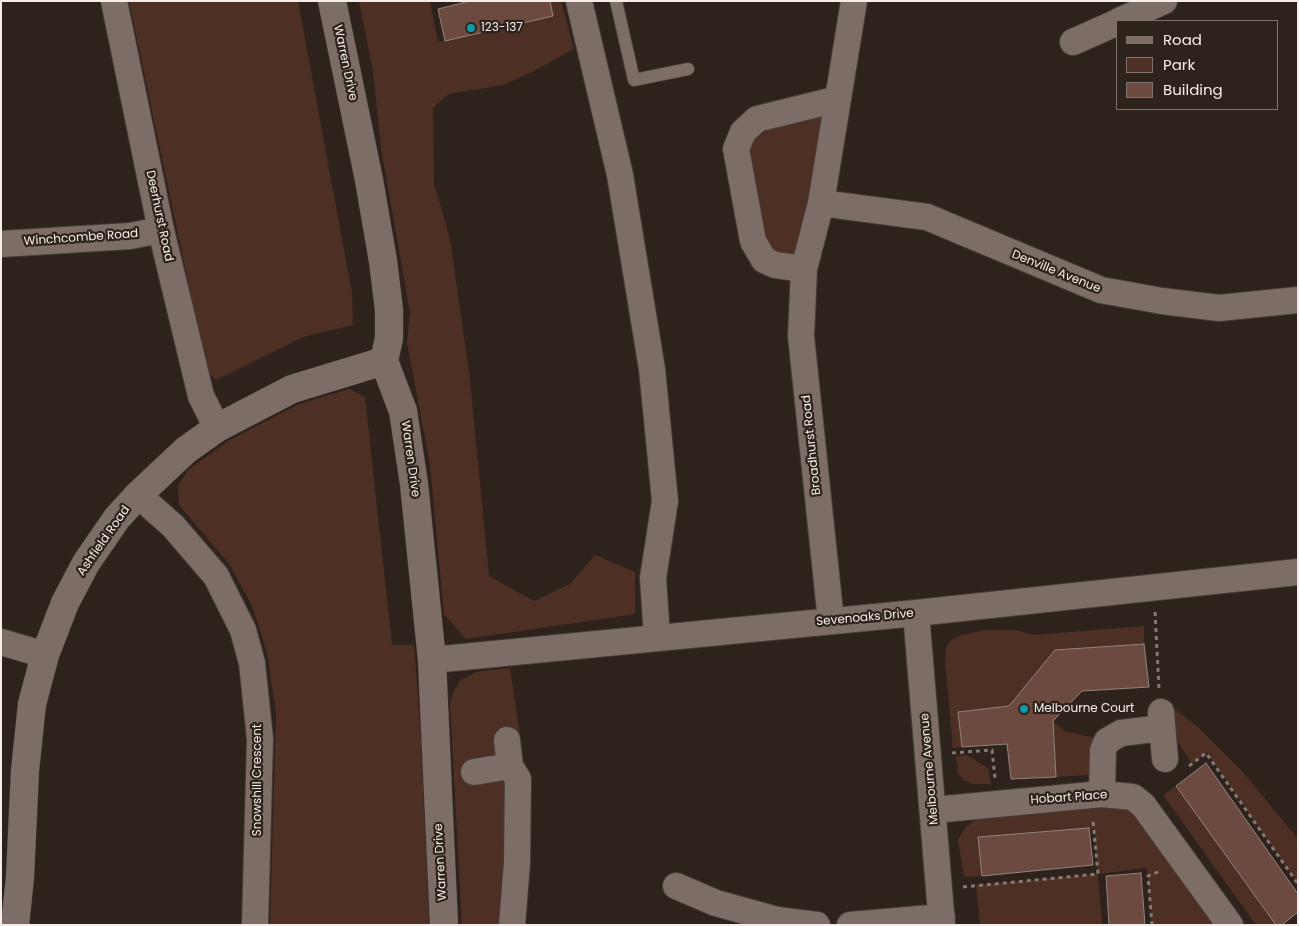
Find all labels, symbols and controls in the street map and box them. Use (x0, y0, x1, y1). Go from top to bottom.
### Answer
legend (1116, 20, 1279, 110)
place label: 123-137 (481, 21, 523, 35)
marker: 123-137 (465, 22, 477, 34)
street label: Warren Drive (330, 24, 360, 102)
text: Road (1163, 29, 1202, 50)
text: Park (1163, 54, 1195, 75)
text: Building (1163, 79, 1223, 100)
street label: Deerhurst Road (142, 169, 176, 263)
street label: Winchcombe Road (23, 227, 139, 249)
street label: Denville Avenue (1009, 248, 1103, 296)
street label: Broadhurst Road (800, 394, 824, 496)
street label: Warren Drive (397, 420, 423, 498)
street label: Ashfield Road (75, 503, 133, 579)
street label: Sevenoaks Drive (816, 607, 914, 629)
place label: Melbourne Court (1034, 702, 1134, 716)
marker: Melbourne Court (1018, 703, 1030, 715)
street label: Melbourne Avenue (918, 713, 942, 825)
street label: Snowshill Crescent (251, 724, 265, 836)
street label: Hobart Place (1030, 788, 1108, 808)
street label: Warren Drive (432, 823, 450, 901)

